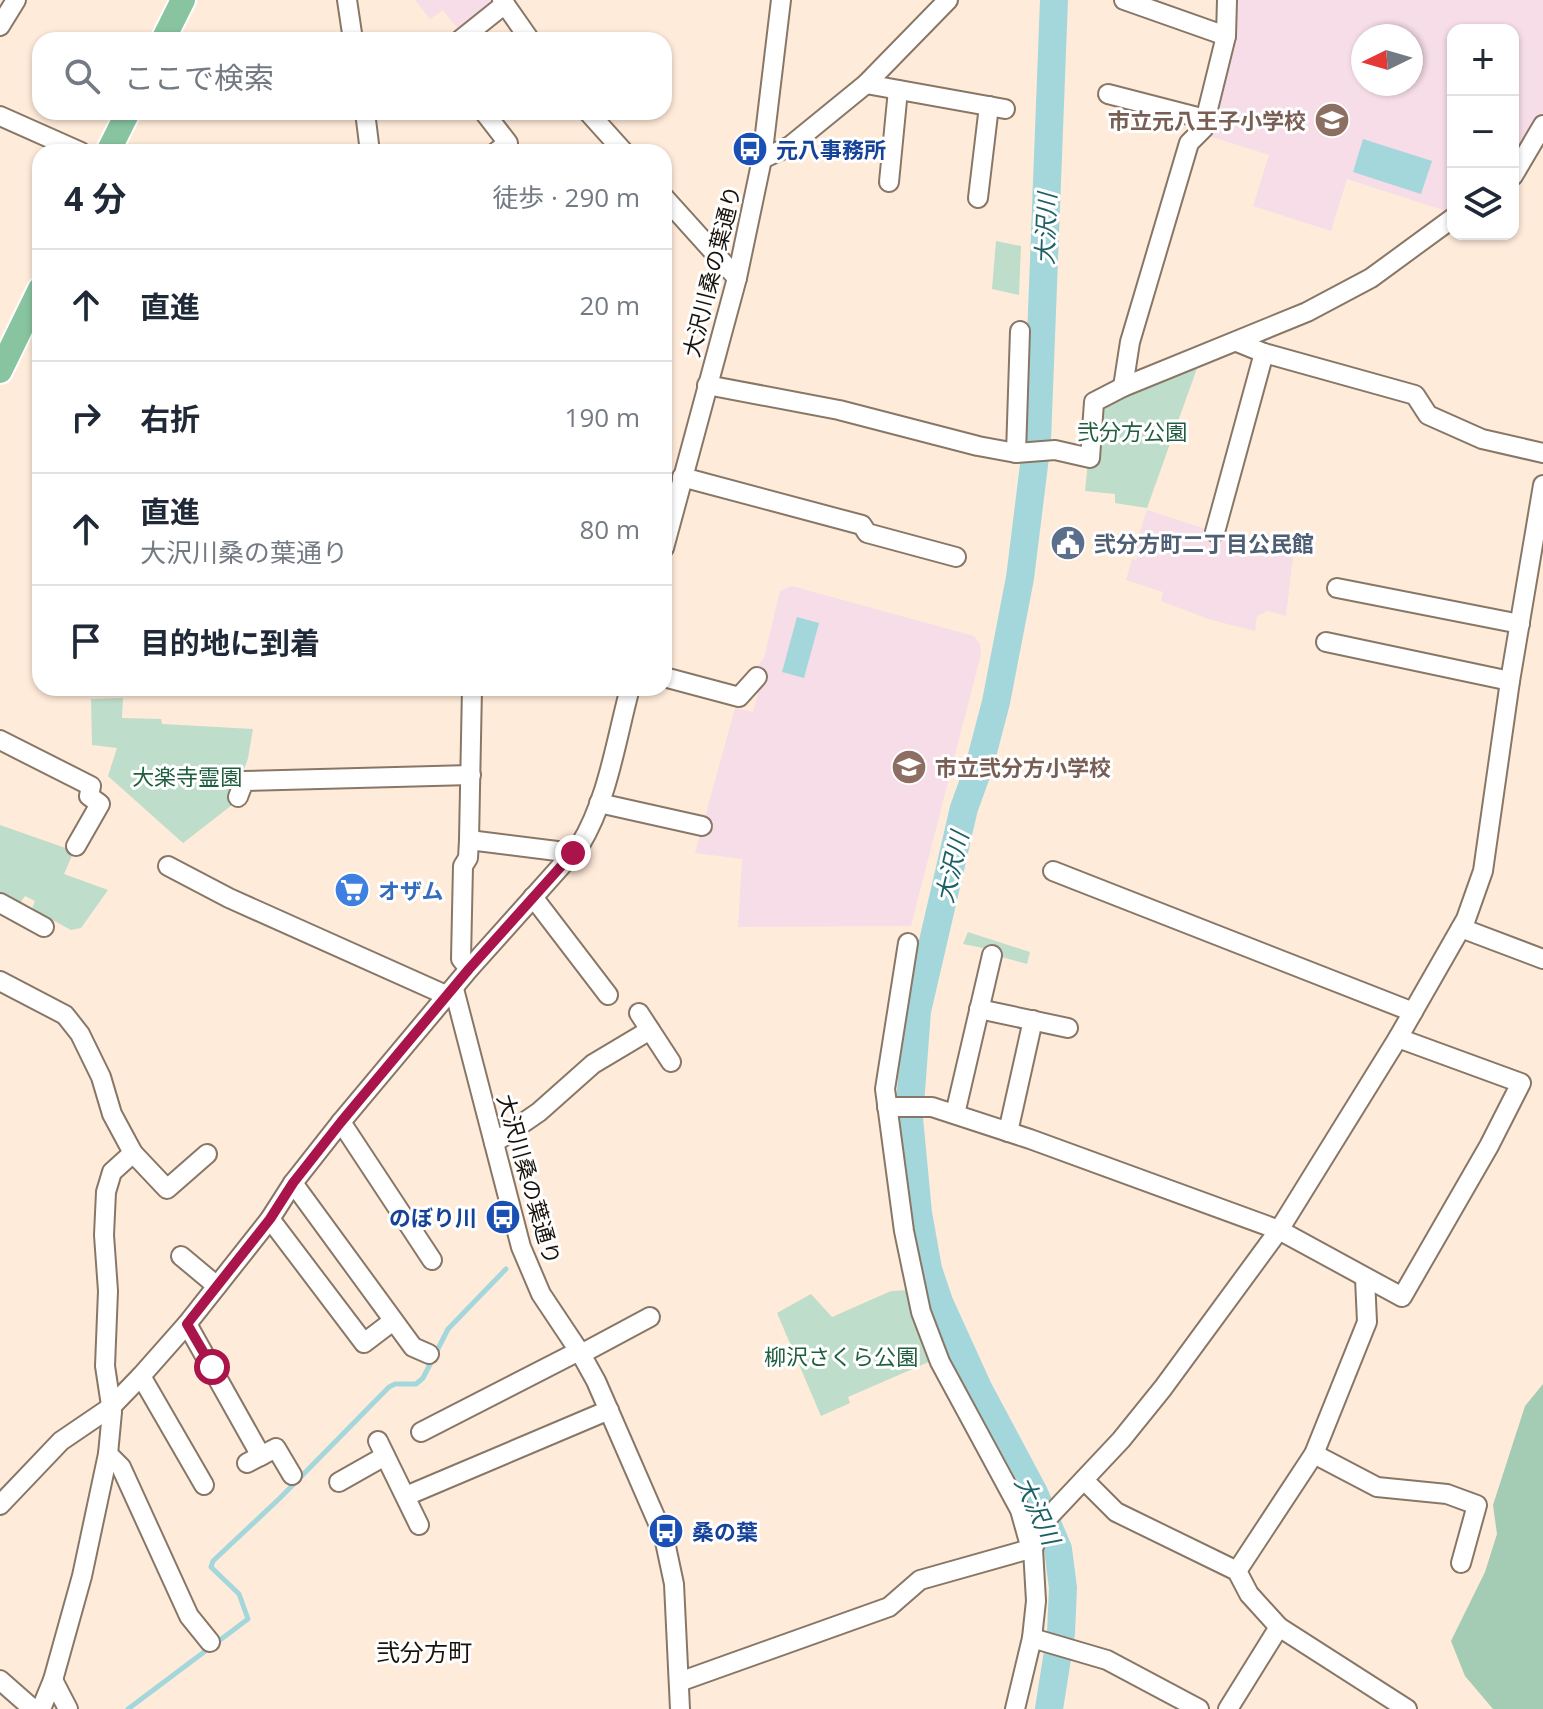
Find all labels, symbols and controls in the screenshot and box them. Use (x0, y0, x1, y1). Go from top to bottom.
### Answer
north arrow (1351, 24, 1423, 96)
map controls (1447, 24, 1519, 240)
button: + (1447, 24, 1519, 96)
search box (32, 32, 672, 120)
icon: search (60, 54, 104, 98)
text: ここで検索 (124, 57, 274, 98)
button: − (1447, 96, 1519, 168)
school or university icon: 市立元八王子小学校 (1313, 101, 1351, 139)
place label: 市立元八王子小学校 (1108, 105, 1306, 135)
bus stop icon: 元八事務所 (731, 130, 769, 168)
place label: 元八事務所 (776, 134, 886, 164)
button: layers (1447, 168, 1519, 240)
text: 4 分 (64, 175, 126, 221)
text: 徒歩 · 290 m (492, 179, 640, 215)
street label: 大沢川桑の葉通り (675, 182, 747, 360)
water label: 大沢川 (1027, 189, 1063, 266)
icon: ahead (64, 283, 108, 327)
text: 直進 (140, 286, 200, 327)
text: 20 m (579, 287, 640, 323)
icon: right (64, 395, 108, 439)
text: 右折 (140, 398, 200, 439)
text: 190 m (565, 399, 640, 435)
park label: 弐分方公園 (1077, 416, 1187, 446)
text: 直進 (140, 491, 200, 532)
icon: ahead (64, 507, 108, 551)
text: 80 m (579, 511, 640, 547)
public building icon: 弐分方町二丁目公民館 (1049, 524, 1087, 562)
place label: 弐分方町二丁目公民館 (1094, 528, 1314, 558)
text: 大沢川桑の葉通り (140, 534, 348, 570)
icon: arrive (64, 619, 108, 663)
text: 目的地に到着 (140, 622, 320, 663)
school or university icon: 市立弐分方小学校 (890, 748, 928, 786)
place label: 市立弐分方小学校 (935, 752, 1111, 782)
park label: 大楽寺霊園 (132, 761, 242, 791)
water label: 大沢川 (927, 825, 976, 906)
route end (555, 835, 591, 871)
supermarket icon: オザム (333, 871, 371, 909)
place label: オザム (378, 875, 444, 905)
street label: 大沢川桑の葉通り (491, 1090, 569, 1268)
bus stop icon: のぼり川 (484, 1198, 522, 1236)
place label: のぼり川 (389, 1202, 477, 1232)
park label: 柳沢さくら公園 (764, 1341, 918, 1371)
route start (194, 1349, 230, 1385)
water label: 大沢川 (1008, 1470, 1069, 1552)
bus stop icon: 桑の葉 (647, 1512, 685, 1550)
place label: 桑の葉 (692, 1516, 758, 1546)
district label: 弐分方町 (376, 1635, 472, 1668)

